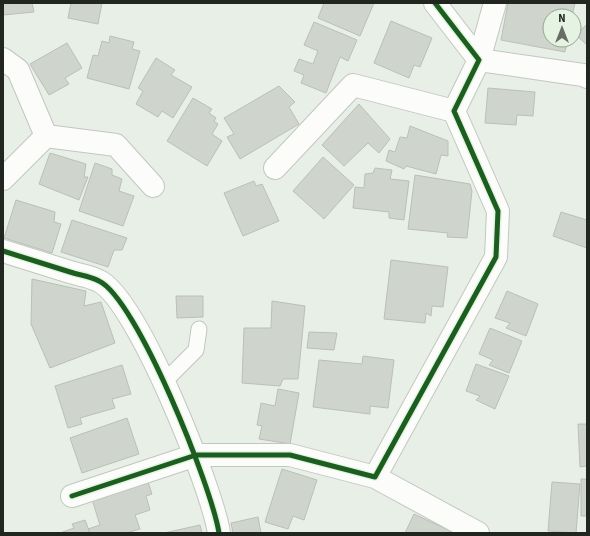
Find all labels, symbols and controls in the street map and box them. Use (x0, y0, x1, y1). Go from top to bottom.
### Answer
north arrow (542, 8, 582, 48)
text: N (558, 11, 566, 26)

